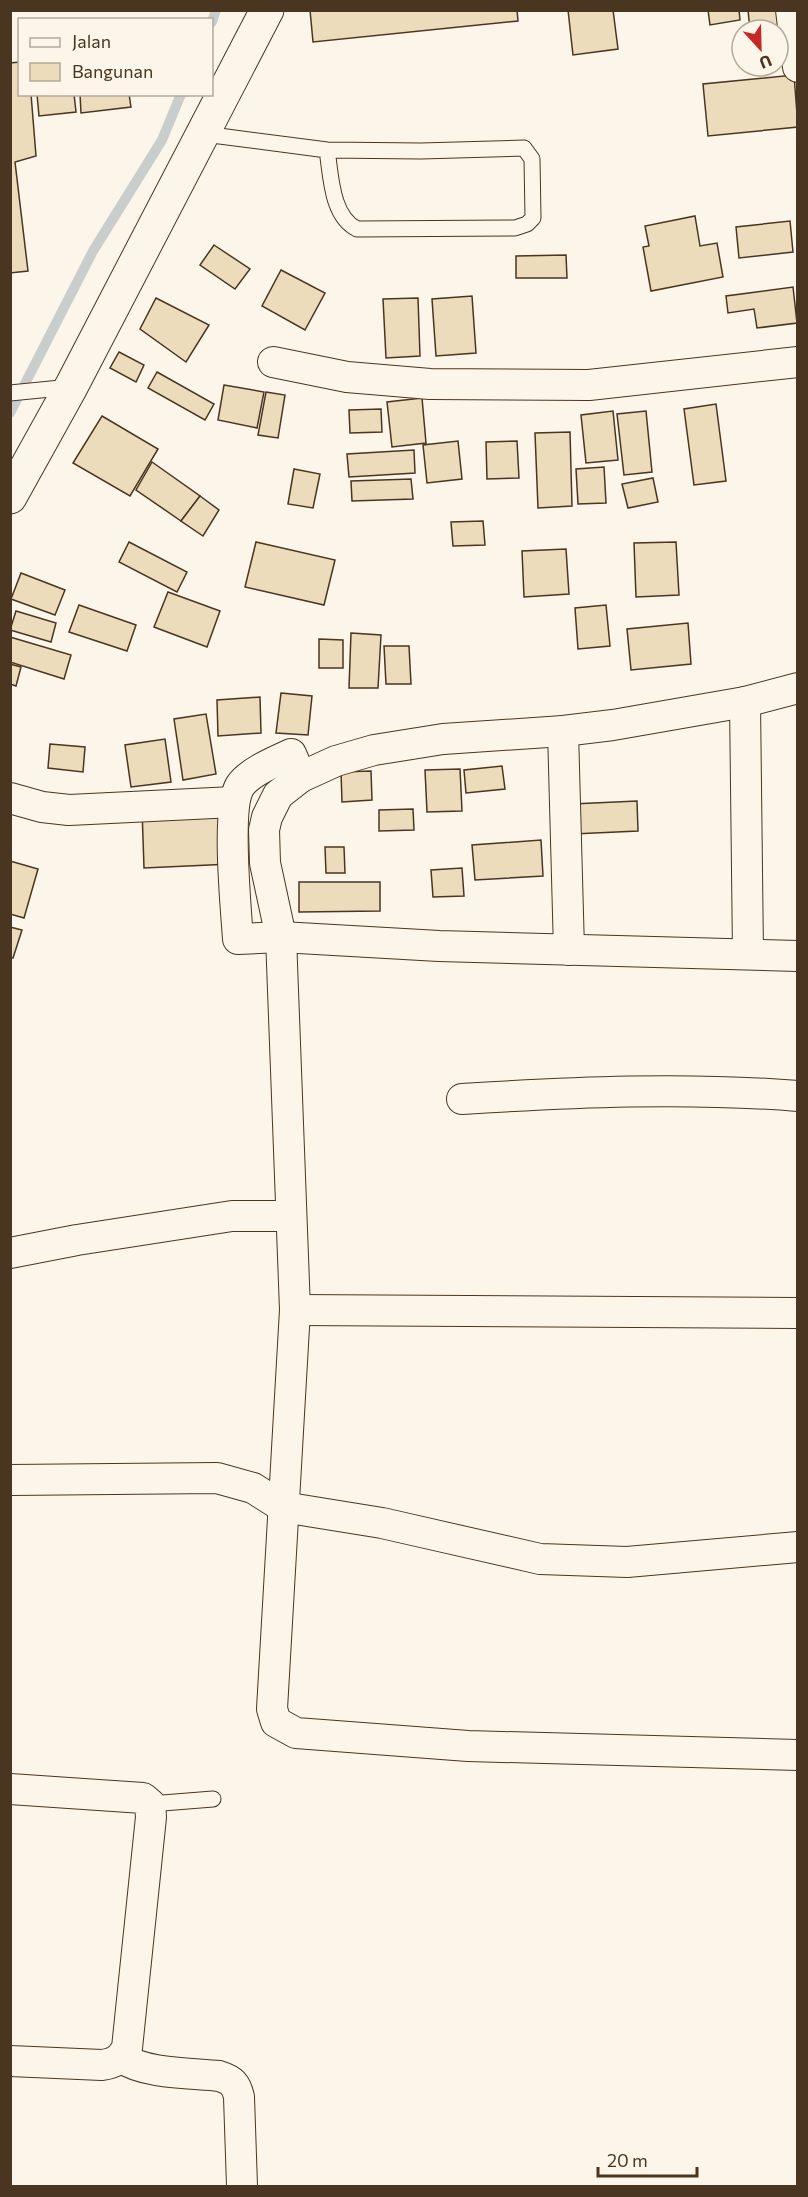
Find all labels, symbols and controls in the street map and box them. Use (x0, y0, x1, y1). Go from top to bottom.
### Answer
legend (18, 18, 213, 96)
north arrow (730, 18, 790, 78)
text: Jalan (72, 30, 111, 52)
text: U (757, 51, 775, 73)
text: Bangunan (72, 60, 153, 82)
scale bar (598, 2140, 697, 2178)
text: 20 m (607, 2149, 648, 2171)

